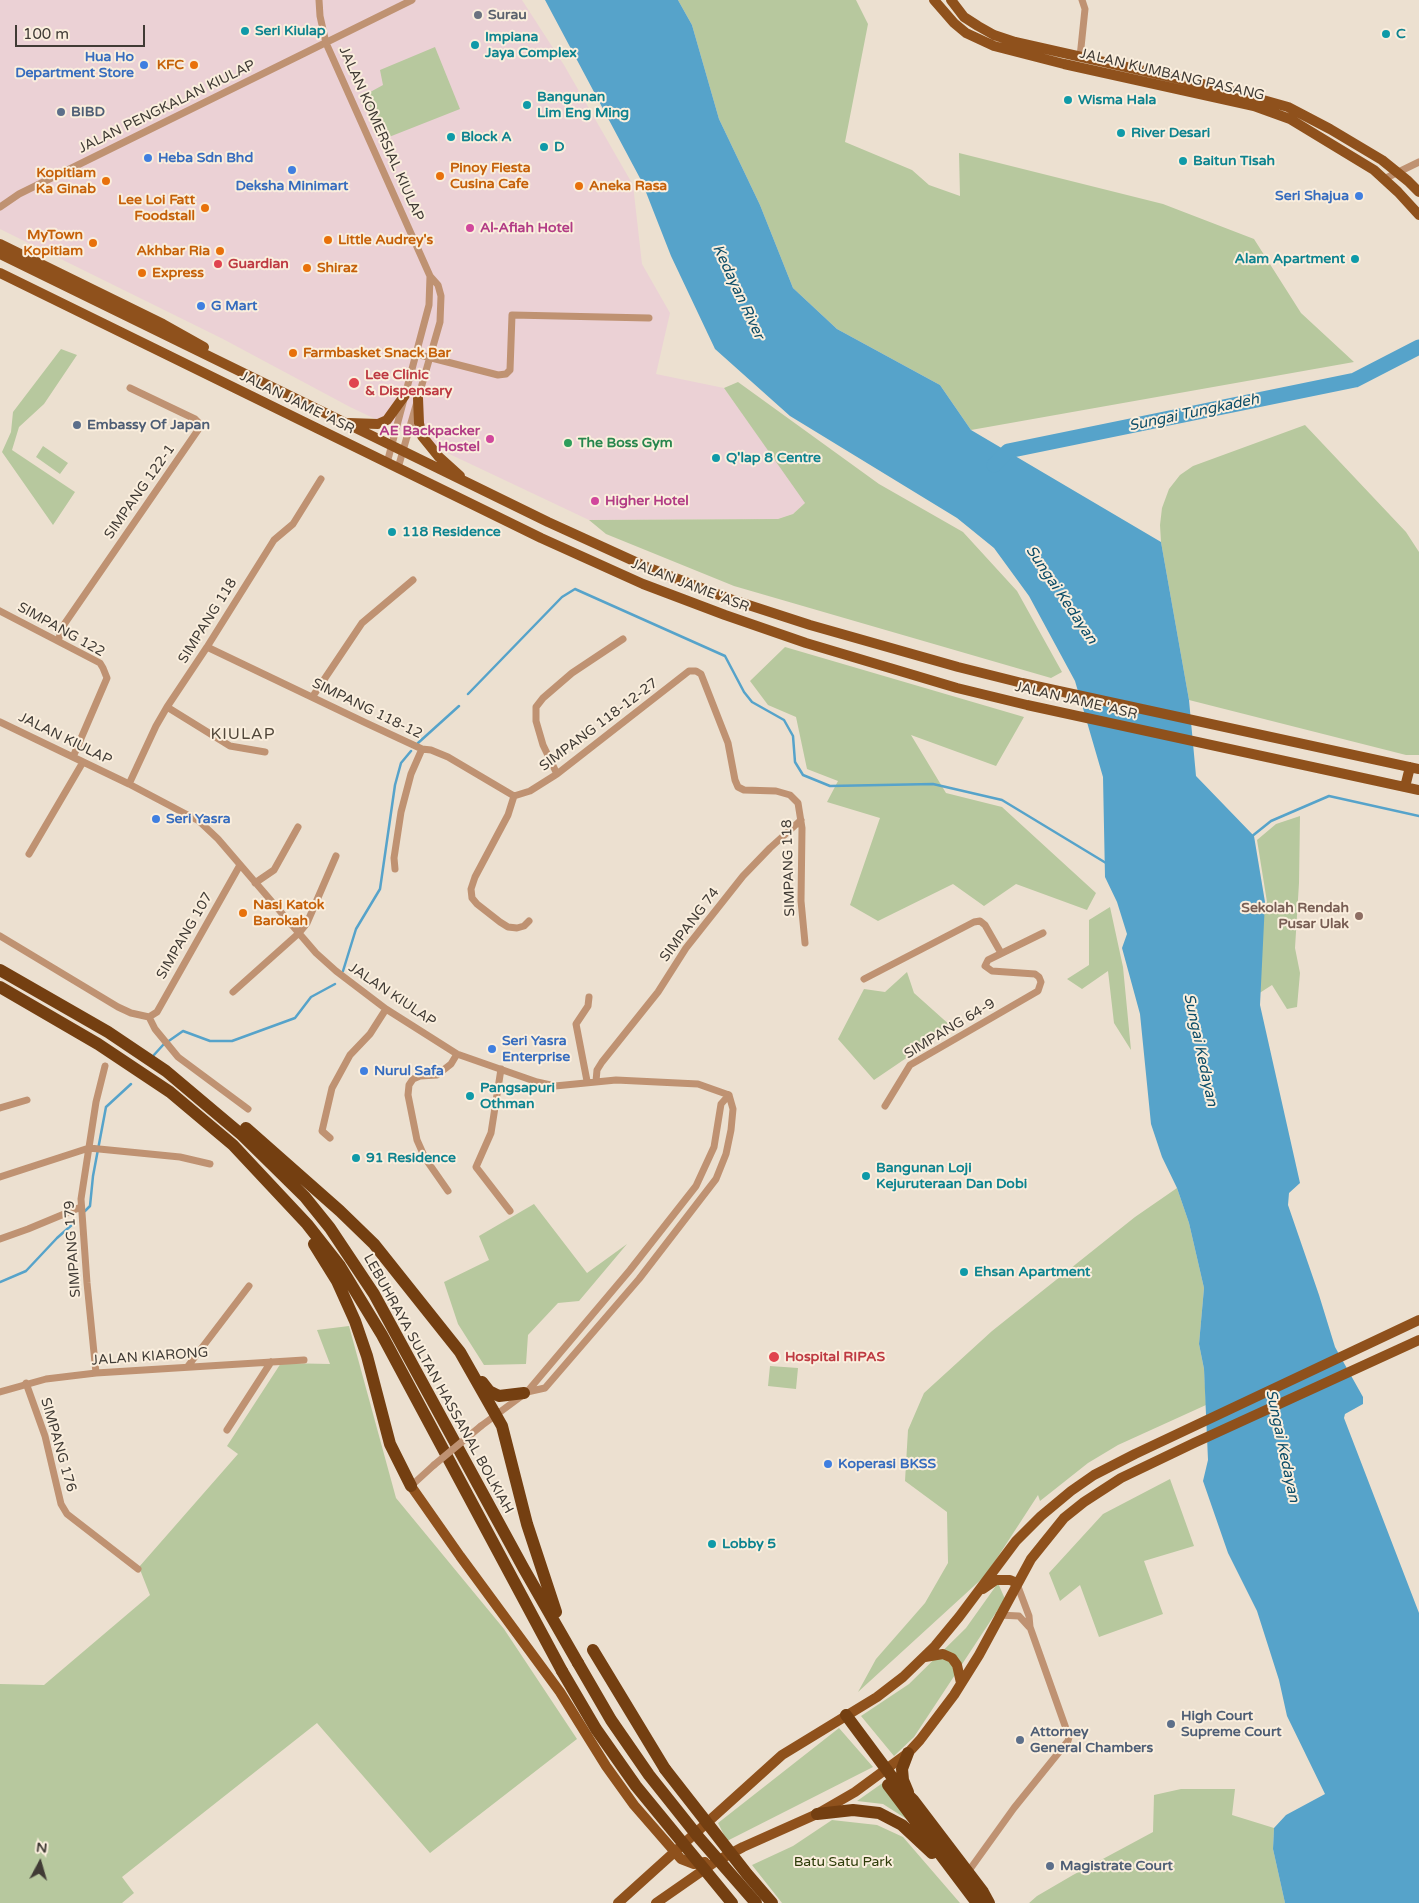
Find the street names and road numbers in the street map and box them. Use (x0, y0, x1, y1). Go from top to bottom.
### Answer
street label: JALAN KOMERSIAL KIULAP (335, 44, 427, 224)
street label: JALAN KUMBANG PASANG (1078, 46, 1266, 104)
street label: JALAN PENGKALAN KIULAP (76, 57, 258, 157)
street label: JALAN JAME 'ASR (237, 368, 357, 438)
street label: SIMPANG 122-1 (101, 441, 179, 543)
street label: JALAN JAME 'ASR (629, 556, 751, 616)
street label: SIMPANG 118 (175, 575, 241, 667)
street label: SIMPANG 122 (14, 599, 108, 661)
street label: SIMPANG 118-12 (309, 675, 425, 743)
street label: SIMPANG 118-12-27 (537, 675, 661, 775)
street label: JALAN JAME 'ASR (1013, 679, 1139, 723)
street label: JALAN KIULAP (16, 709, 114, 769)
street label: SIMPANG 118 (779, 819, 799, 917)
street label: SIMPANG 74 (657, 885, 723, 965)
street label: SIMPANG 107 (153, 890, 217, 982)
street label: JALAN KIULAP (345, 960, 439, 1030)
street label: SIMPANG 64-9 (901, 995, 999, 1063)
street label: SIMPANG 179 (61, 1200, 85, 1298)
street label: LEBUHRAYA SULTAN HASSANAL BOLKIAH (359, 1251, 517, 1517)
street label: JALAN KIARONG (91, 1345, 209, 1369)
street label: SIMPANG 176 (37, 1396, 79, 1494)

